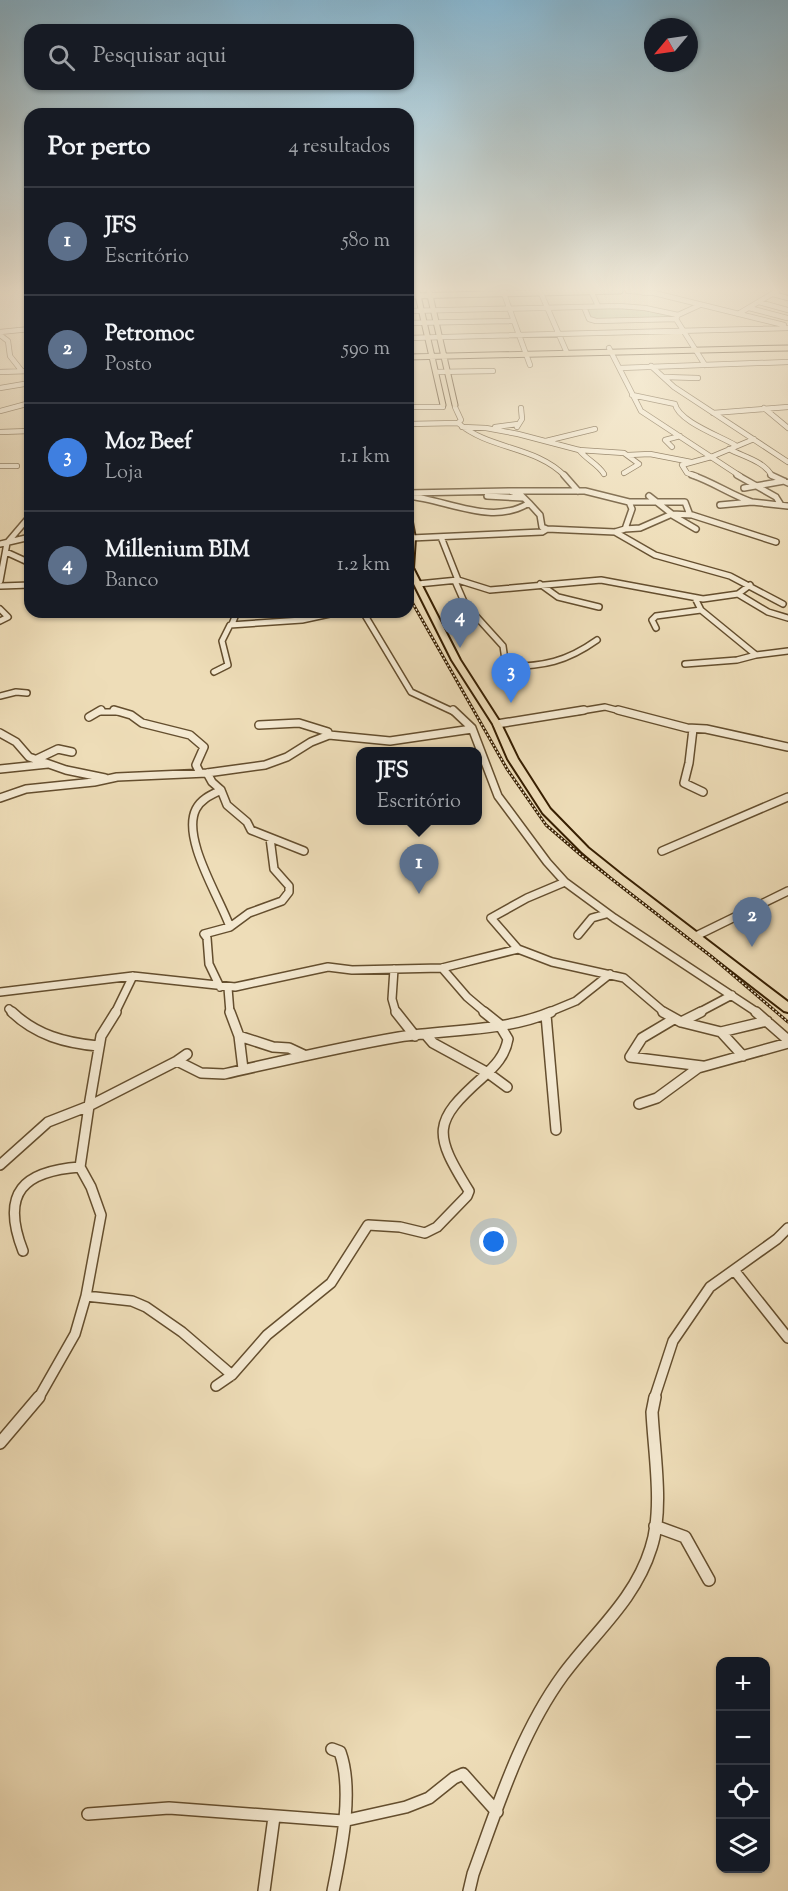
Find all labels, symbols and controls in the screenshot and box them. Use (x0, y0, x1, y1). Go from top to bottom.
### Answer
north arrow (644, 18, 698, 72)
search box (24, 24, 414, 90)
icon: search (45, 41, 78, 74)
text: Pesquisar aqui (93, 41, 227, 73)
text: Por perto (48, 129, 150, 166)
text: 4 resultados (288, 133, 390, 162)
text: JFS (105, 211, 137, 243)
text: 1 (64, 227, 71, 256)
text: 580 m (342, 227, 390, 256)
text: Escritório (105, 243, 189, 272)
text: Petromoc (105, 319, 194, 351)
text: 2 (63, 335, 72, 364)
text: 590 m (342, 335, 390, 364)
text: Posto (105, 351, 152, 380)
text: Moz Beef (105, 427, 192, 459)
text: 3 (63, 443, 72, 472)
text: 1.1 km (340, 443, 390, 472)
text: Loja (105, 459, 143, 488)
text: Millenium BIM (105, 535, 250, 567)
text: 4 (62, 551, 73, 580)
text: 1.2 km (337, 551, 390, 580)
text: Banco (105, 567, 158, 596)
pin: 4 (440, 598, 480, 648)
pin: 3 (492, 654, 530, 703)
popup (356, 747, 482, 825)
text: JFS (377, 756, 409, 788)
text: Escritório (377, 788, 461, 817)
pin: 1 (400, 844, 438, 894)
pin: 2 (732, 898, 771, 947)
your location (479, 1227, 508, 1256)
map controls (716, 1657, 770, 1873)
button: + (716, 1657, 770, 1711)
button: − (716, 1711, 770, 1765)
button: locate (716, 1765, 770, 1819)
button: layers (716, 1819, 770, 1873)

